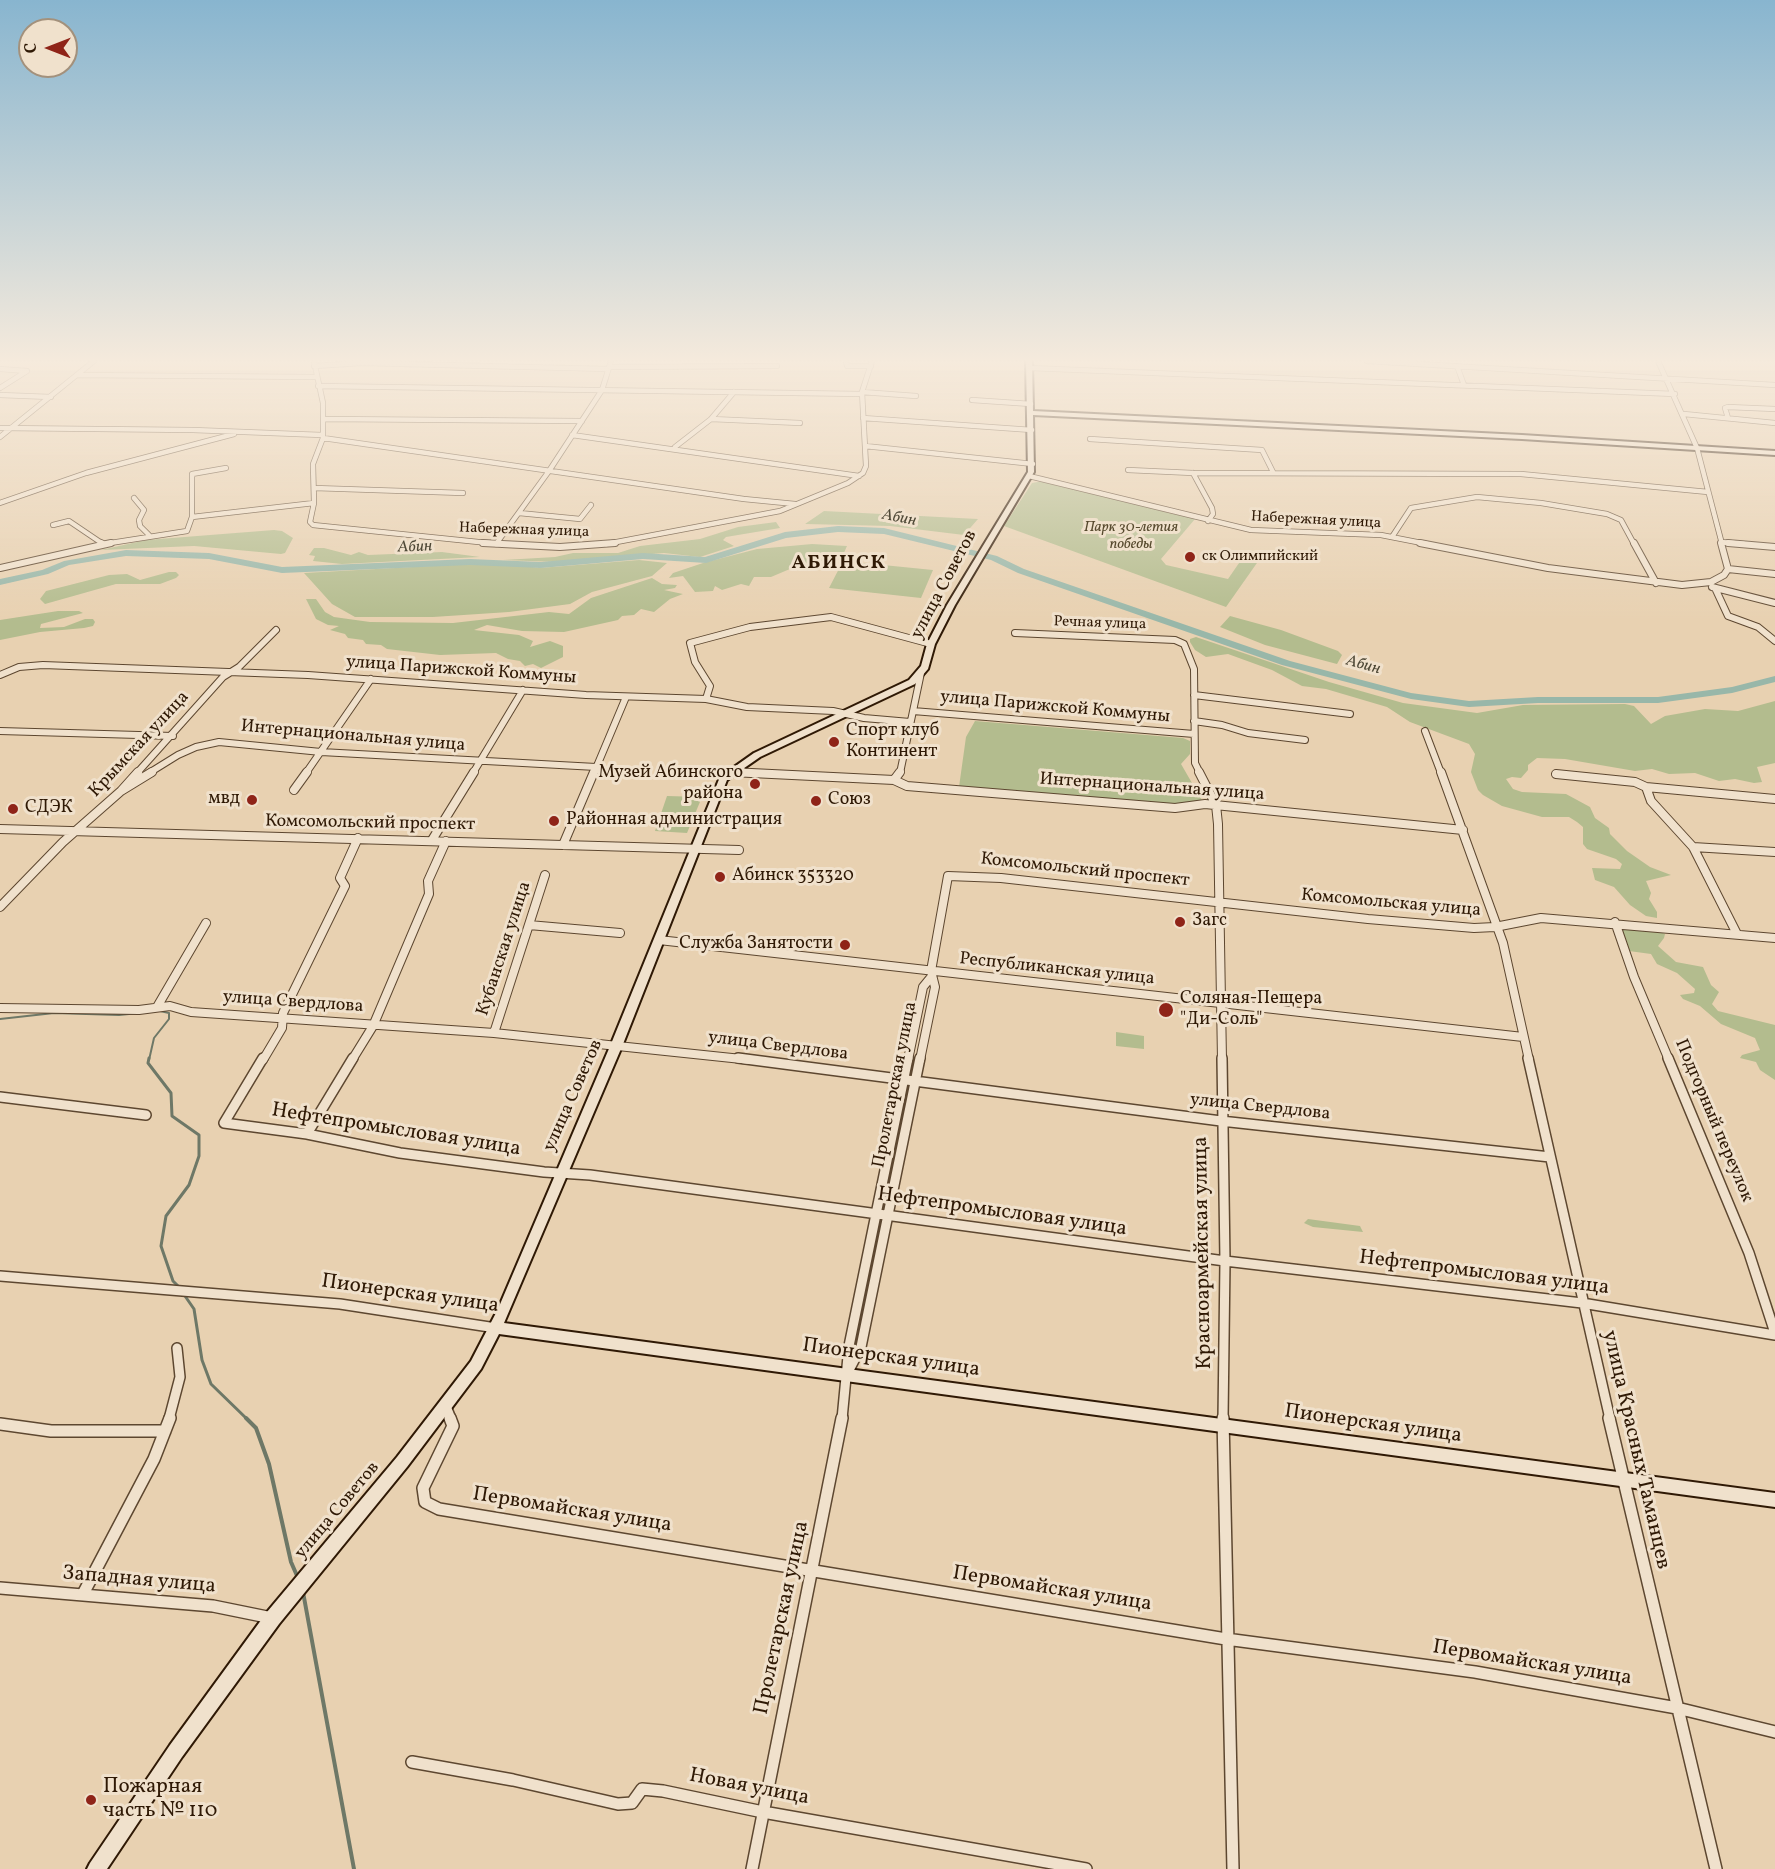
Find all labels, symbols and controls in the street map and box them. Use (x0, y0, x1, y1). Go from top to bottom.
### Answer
north arrow (18, 18, 78, 78)
text: С (21, 43, 43, 53)
water label: Абин (880, 506, 918, 532)
street label: Набережная улица (1250, 509, 1382, 533)
park label: Парк 30-летия победы (1084, 519, 1178, 554)
street label: Набережная улица (458, 520, 590, 542)
street label: улица Советов (907, 527, 983, 643)
water label: Абин (397, 538, 433, 558)
place label: ск Олимпийский (1202, 548, 1318, 566)
marker: ск Олимпийский (1183, 550, 1197, 564)
district label: АБИНСК (791, 552, 887, 576)
street label: Речная улица (1053, 613, 1147, 635)
street label: улица Парижской Коммуны (345, 652, 577, 690)
water label: Абин (1344, 652, 1382, 680)
street label: Крымская улица (85, 687, 195, 803)
street label: улица Парижской Коммуны (939, 687, 1171, 729)
street label: Интернациональная улица (240, 716, 466, 758)
place label: Спорт клуб Континент (846, 721, 939, 764)
marker: Спорт клуб Континент (827, 735, 841, 749)
place label: Музей Абинского района (598, 763, 743, 806)
street label: Интернациональная улица (1039, 769, 1265, 807)
marker: Музей Абинского района (748, 777, 762, 791)
place label: мвд (208, 789, 240, 811)
place label: Союз (828, 790, 871, 812)
marker: мвд (245, 793, 259, 807)
marker: Союз (809, 794, 823, 808)
place label: СДЭК (25, 798, 73, 820)
marker: СДЭК (6, 802, 20, 816)
place label: Районная администрация (566, 810, 782, 832)
street label: Комсомольский проспект (265, 811, 475, 837)
marker: Районная администрация (547, 814, 561, 828)
street label: Комсомольский проспект (979, 849, 1191, 893)
place label: Абинск 353320 (732, 866, 854, 888)
marker: Абинск 353320 (713, 870, 727, 884)
street label: Кубанская улица (473, 879, 537, 1019)
street label: Комсомольская улица (1300, 885, 1482, 923)
place label: Загс (1192, 911, 1227, 933)
marker: Загс (1173, 915, 1187, 929)
place label: Служба Занятости (679, 934, 833, 956)
marker: Служба Занятости (838, 938, 852, 952)
street label: Республиканская улица (958, 949, 1156, 991)
street label: улица Свердлова (222, 987, 364, 1019)
place label: Соляная-Пещера "Ди-Соль" (1180, 989, 1322, 1032)
street label: Пролетарская улица (869, 1000, 923, 1170)
marker: Соляная-Пещера "Ди-Соль" (1157, 1001, 1175, 1019)
street label: улица Свердлова (707, 1028, 849, 1066)
street label: Подгорный переулок (1669, 1036, 1757, 1206)
street label: улица Советов (540, 1037, 608, 1155)
street label: улица Свердлова (1189, 1090, 1331, 1126)
street label: Нефтепромысловая улица (270, 1099, 522, 1163)
street label: Красноармейская улица (1189, 1136, 1219, 1370)
street label: Нефтепромысловая улица (876, 1183, 1128, 1243)
street label: Нефтепромысловая улица (1357, 1246, 1611, 1302)
street label: Пионерская улица (320, 1270, 500, 1320)
street label: улица Красных Таманцев (1595, 1328, 1675, 1572)
street label: Пионерская улица (801, 1334, 981, 1384)
street label: Пионерская улица (1283, 1400, 1463, 1450)
street label: улица Советов (291, 1458, 385, 1564)
street label: Первомайская улица (471, 1483, 673, 1539)
street label: Пролетарская улица (750, 1519, 816, 1717)
street label: Западная улица (61, 1562, 217, 1600)
street label: Первомайская улица (951, 1562, 1153, 1618)
street label: Первомайская улица (1431, 1636, 1633, 1692)
street label: Новая улица (687, 1764, 811, 1812)
place label: Пожарная часть № 110 (103, 1775, 217, 1825)
marker: Пожарная часть № 110 (84, 1793, 98, 1807)

